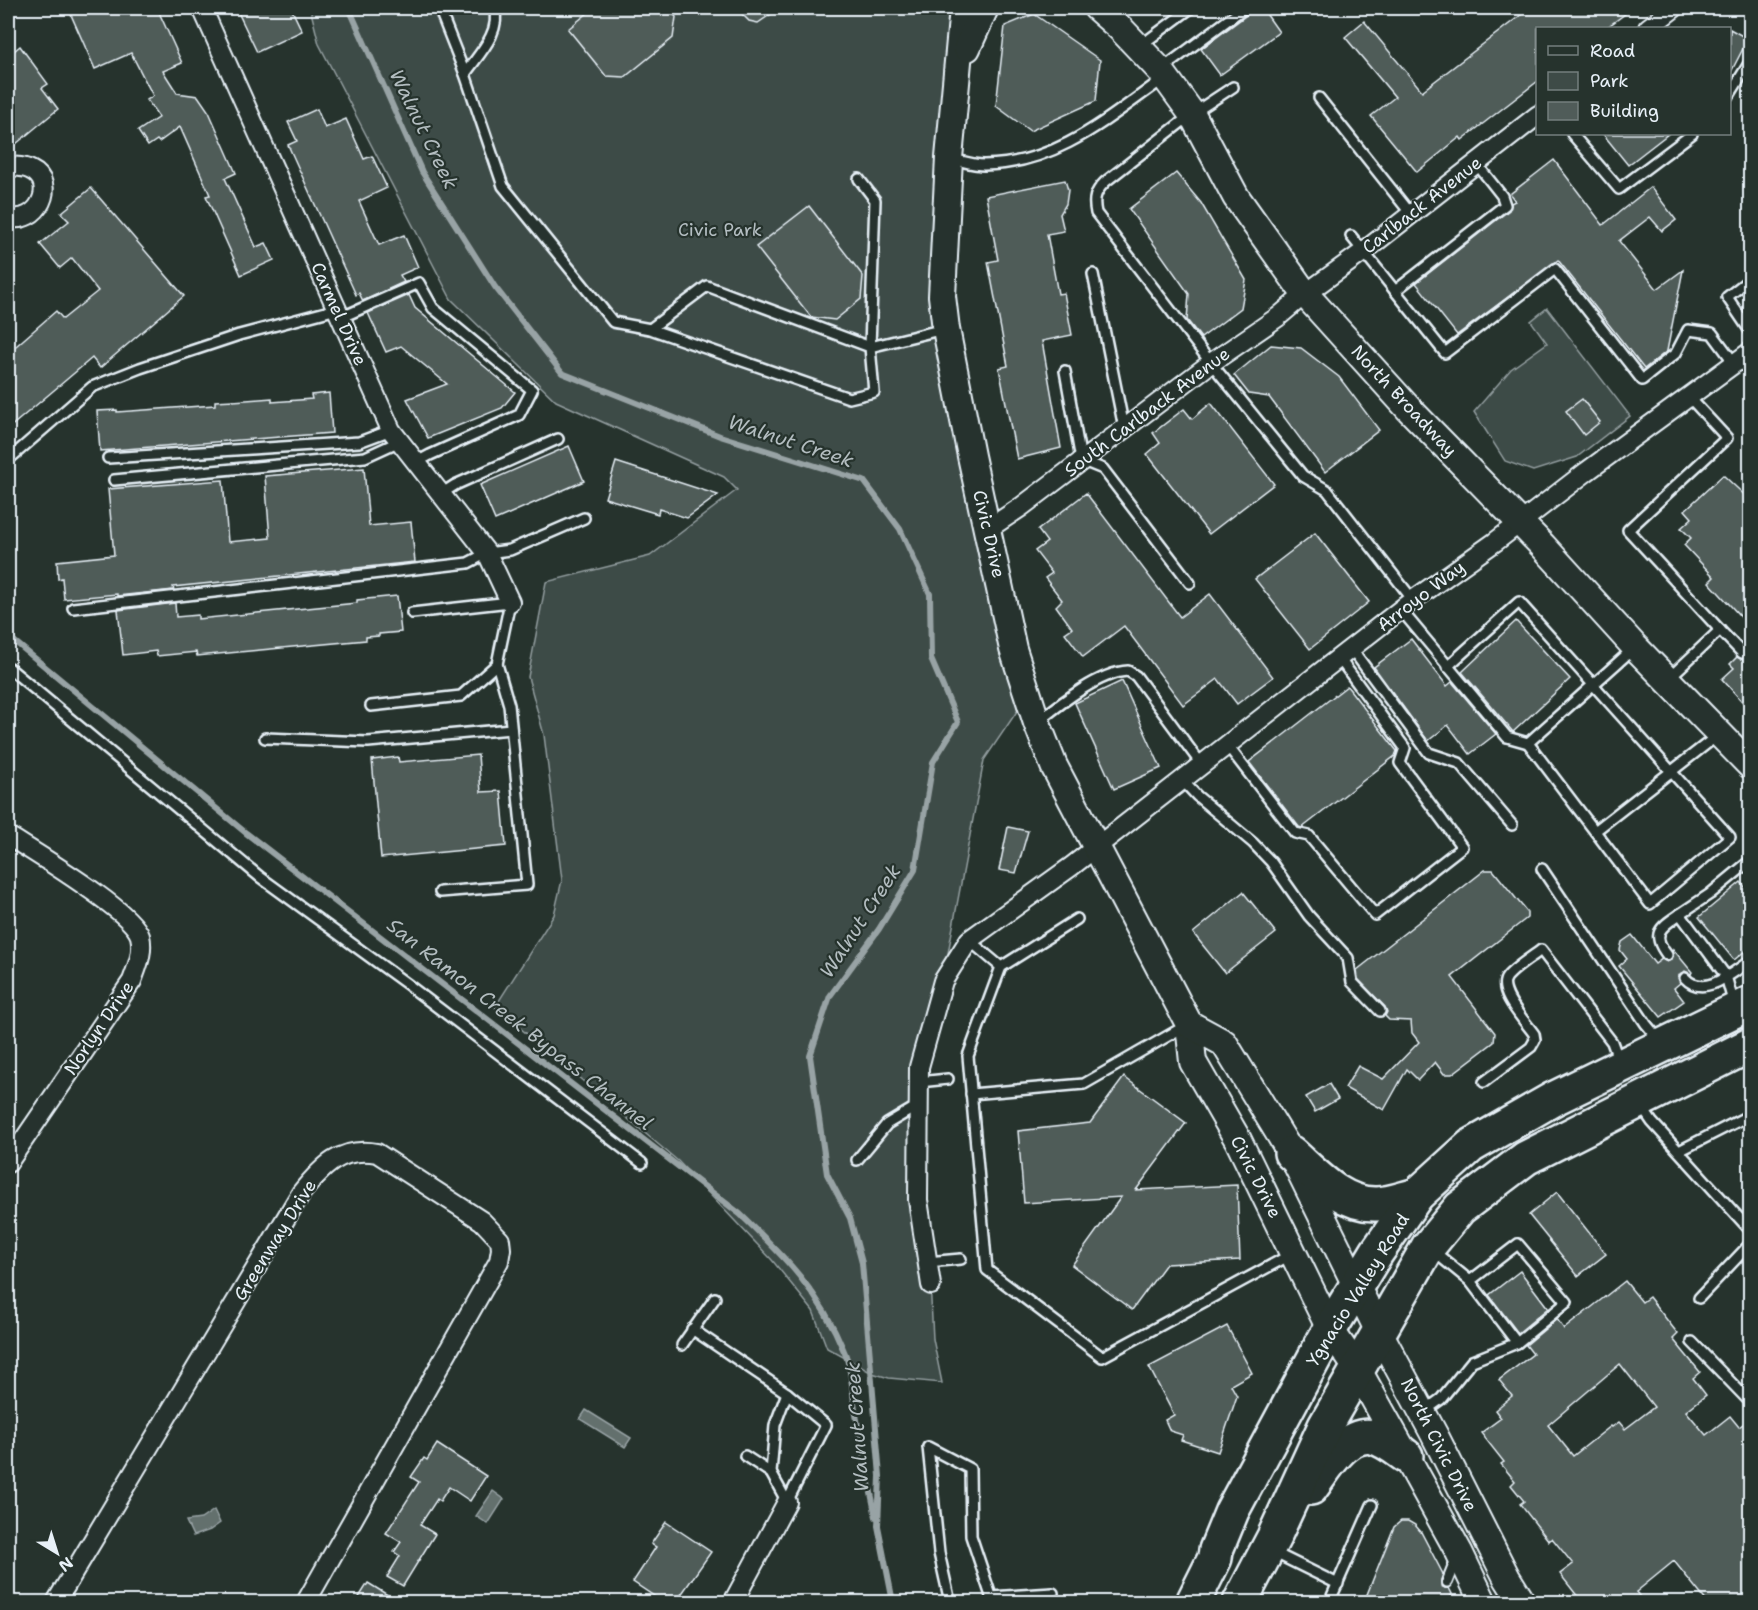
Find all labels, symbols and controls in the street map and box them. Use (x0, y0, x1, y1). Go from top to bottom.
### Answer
legend (1536, 27, 1731, 135)
text: Road (1590, 39, 1635, 63)
water label: Walnut Creek (384, 65, 465, 194)
text: Park (1590, 69, 1629, 93)
text: Building (1590, 99, 1659, 123)
street label: Carlback Avenue (1357, 151, 1487, 259)
park label: Civic Park (678, 218, 762, 242)
street label: Carmel Drive (305, 258, 373, 370)
street label: North Broadway (1346, 340, 1462, 462)
street label: South Carlback Avenue (1059, 342, 1235, 482)
water label: Walnut Creek (725, 408, 858, 474)
street label: Civic Drive (967, 488, 1011, 580)
street label: Arroyo Way (1372, 555, 1470, 637)
water label: Walnut Creek (814, 859, 907, 983)
water label: San Ramon Creek Bypass Channel (382, 912, 658, 1136)
street label: Norlyn Drive (59, 976, 139, 1080)
street label: Civic Drive (1225, 1132, 1287, 1222)
street label: Greenway Drive (228, 1175, 322, 1305)
street label: Ygnacio Valley Road (1301, 1209, 1415, 1371)
water label: Walnut Creek (839, 1360, 875, 1493)
street label: North Civic Drive (1395, 1374, 1483, 1516)
north arrow (27, 1523, 87, 1583)
text: N (54, 1552, 77, 1577)

